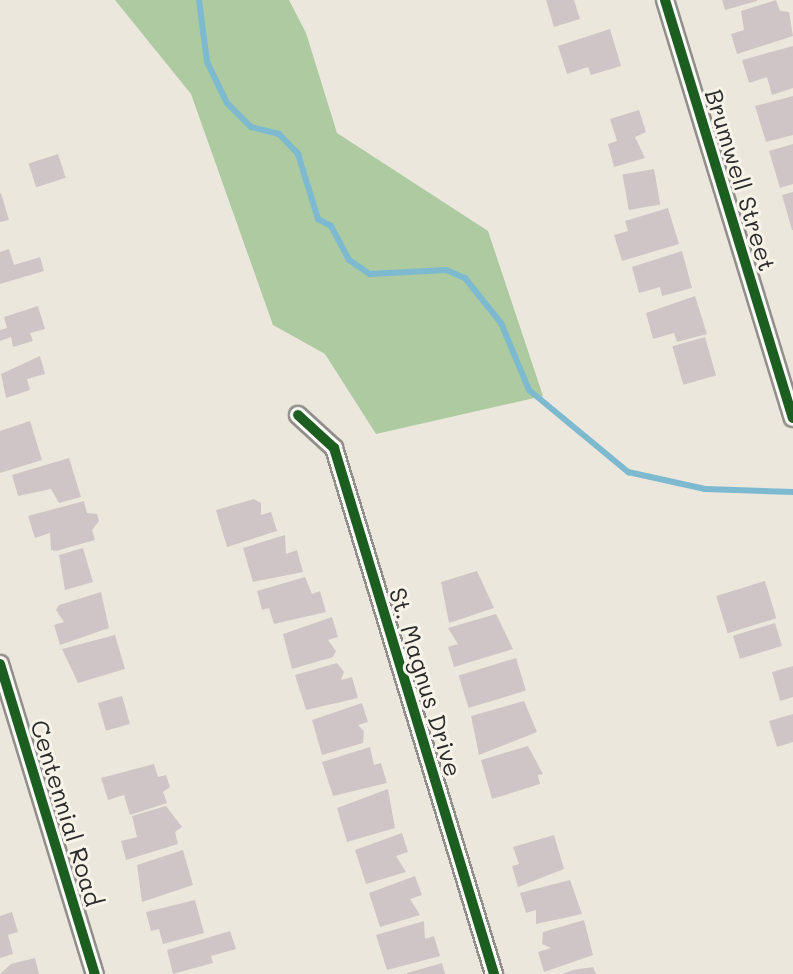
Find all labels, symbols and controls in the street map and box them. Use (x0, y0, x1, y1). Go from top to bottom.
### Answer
street label: Brumwell Street (700, 86, 782, 274)
street label: St. Magnus Drive (384, 584, 468, 780)
street label: Centennial Road (25, 716, 109, 910)

